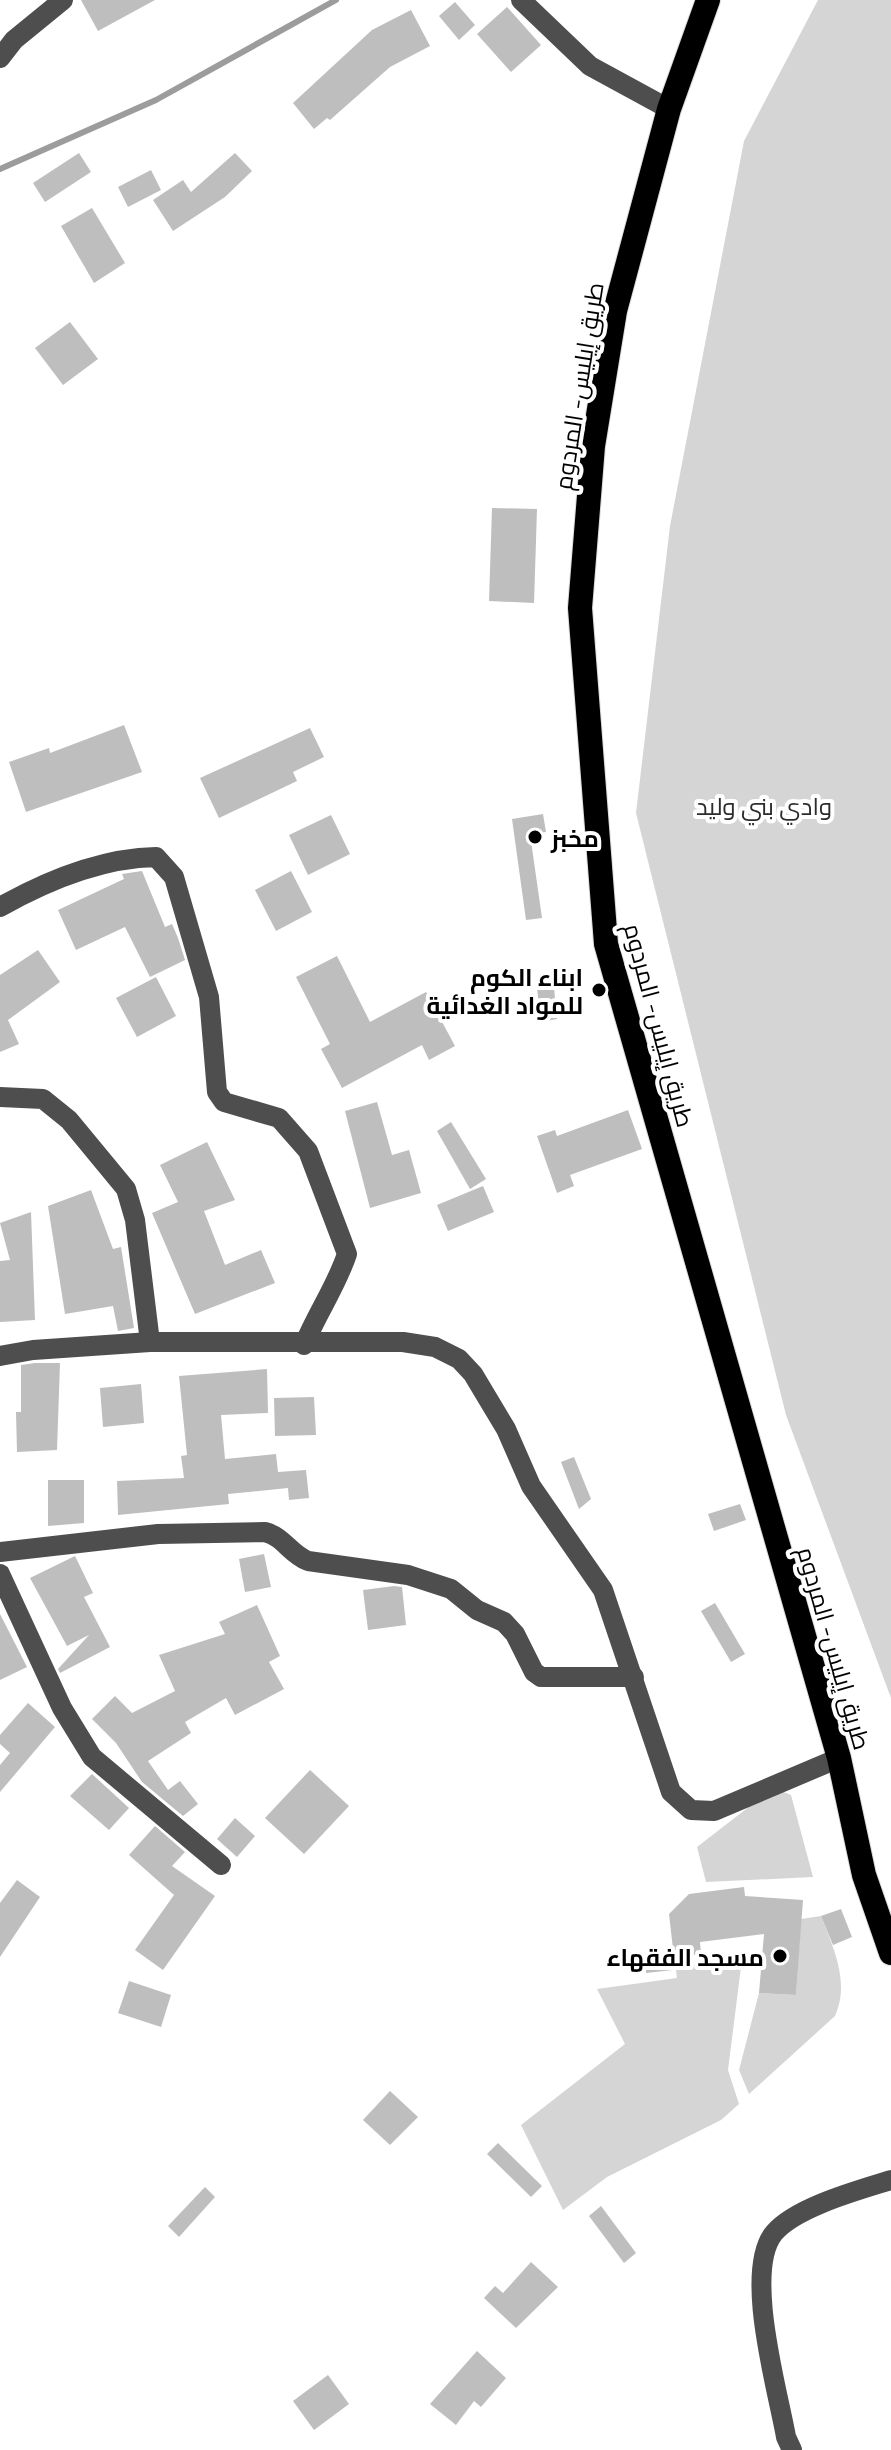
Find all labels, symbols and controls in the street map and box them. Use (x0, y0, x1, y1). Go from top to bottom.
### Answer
street label: طريق إيليس- المردوم (547, 280, 612, 492)
park label: وادي بني وليد (696, 791, 832, 826)
place label: مخبز (550, 823, 599, 853)
marker: مخبز (526, 828, 544, 846)
street label: طريق إيليس- المردوم (616, 920, 701, 1131)
place label: ابناء الكوم للمواد الغدائية (427, 962, 583, 1020)
marker: ابناء الكوم للمواد الغدائية (590, 981, 608, 999)
street label: طريق إيليس- المردوم (789, 1543, 878, 1754)
place label: مسجد الفقهاء (607, 1942, 764, 1972)
marker: مسجد الفقهاء (771, 1947, 789, 1965)

